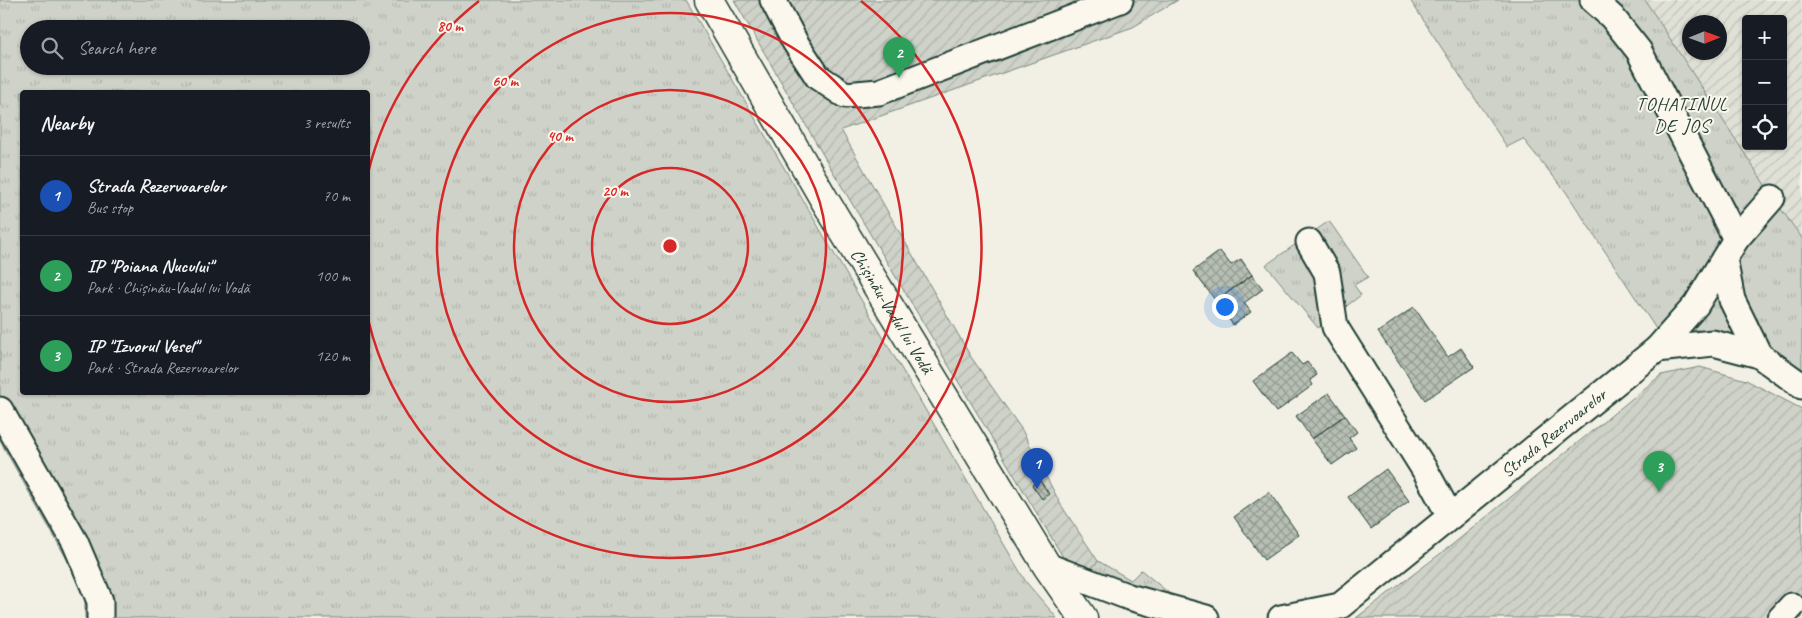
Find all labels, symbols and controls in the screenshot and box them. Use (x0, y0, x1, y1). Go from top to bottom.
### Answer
north arrow (1682, 15, 1727, 60)
map controls (1742, 15, 1787, 150)
button: + (1742, 15, 1787, 60)
text: 80 m (437, 17, 464, 36)
search box (20, 20, 370, 75)
icon: search (38, 34, 66, 62)
text: Search here (78, 36, 155, 60)
pin: 2 (883, 37, 915, 78)
button: − (1742, 60, 1787, 105)
text: 60 m (492, 72, 519, 91)
district label: TOHATINUL DE JOS (1636, 92, 1728, 138)
button: locate (1742, 105, 1787, 150)
text: Nearby (40, 110, 93, 136)
text: 3 results (303, 113, 350, 133)
text: 40 m (547, 127, 574, 146)
text: Strada Rezervoarelor (87, 174, 226, 198)
text: 20 m (602, 182, 629, 201)
text: 1 (52, 186, 60, 206)
text: 70 m (323, 186, 350, 206)
text: Bus stop (87, 198, 133, 218)
centre of rings (661, 237, 679, 255)
street label: Chișinău-Vadul lui Vodă (846, 245, 940, 379)
text: IP "Poiana Nucului" (87, 254, 213, 278)
text: 2 (52, 266, 60, 286)
text: 100 m (316, 266, 350, 286)
text: Park · Chișinău-Vadul lui Vodă (87, 278, 249, 298)
your location (1212, 294, 1238, 320)
text: IP "Izvorul Vesel" (87, 334, 198, 358)
text: 3 (52, 346, 60, 366)
text: 120 m (316, 346, 350, 366)
text: Park · Strada Rezervoarelor (87, 358, 238, 378)
street label: Strada Rezervoarelor (1496, 383, 1612, 482)
pin: 1 (1021, 448, 1053, 489)
pin: 3 (1643, 451, 1675, 492)

